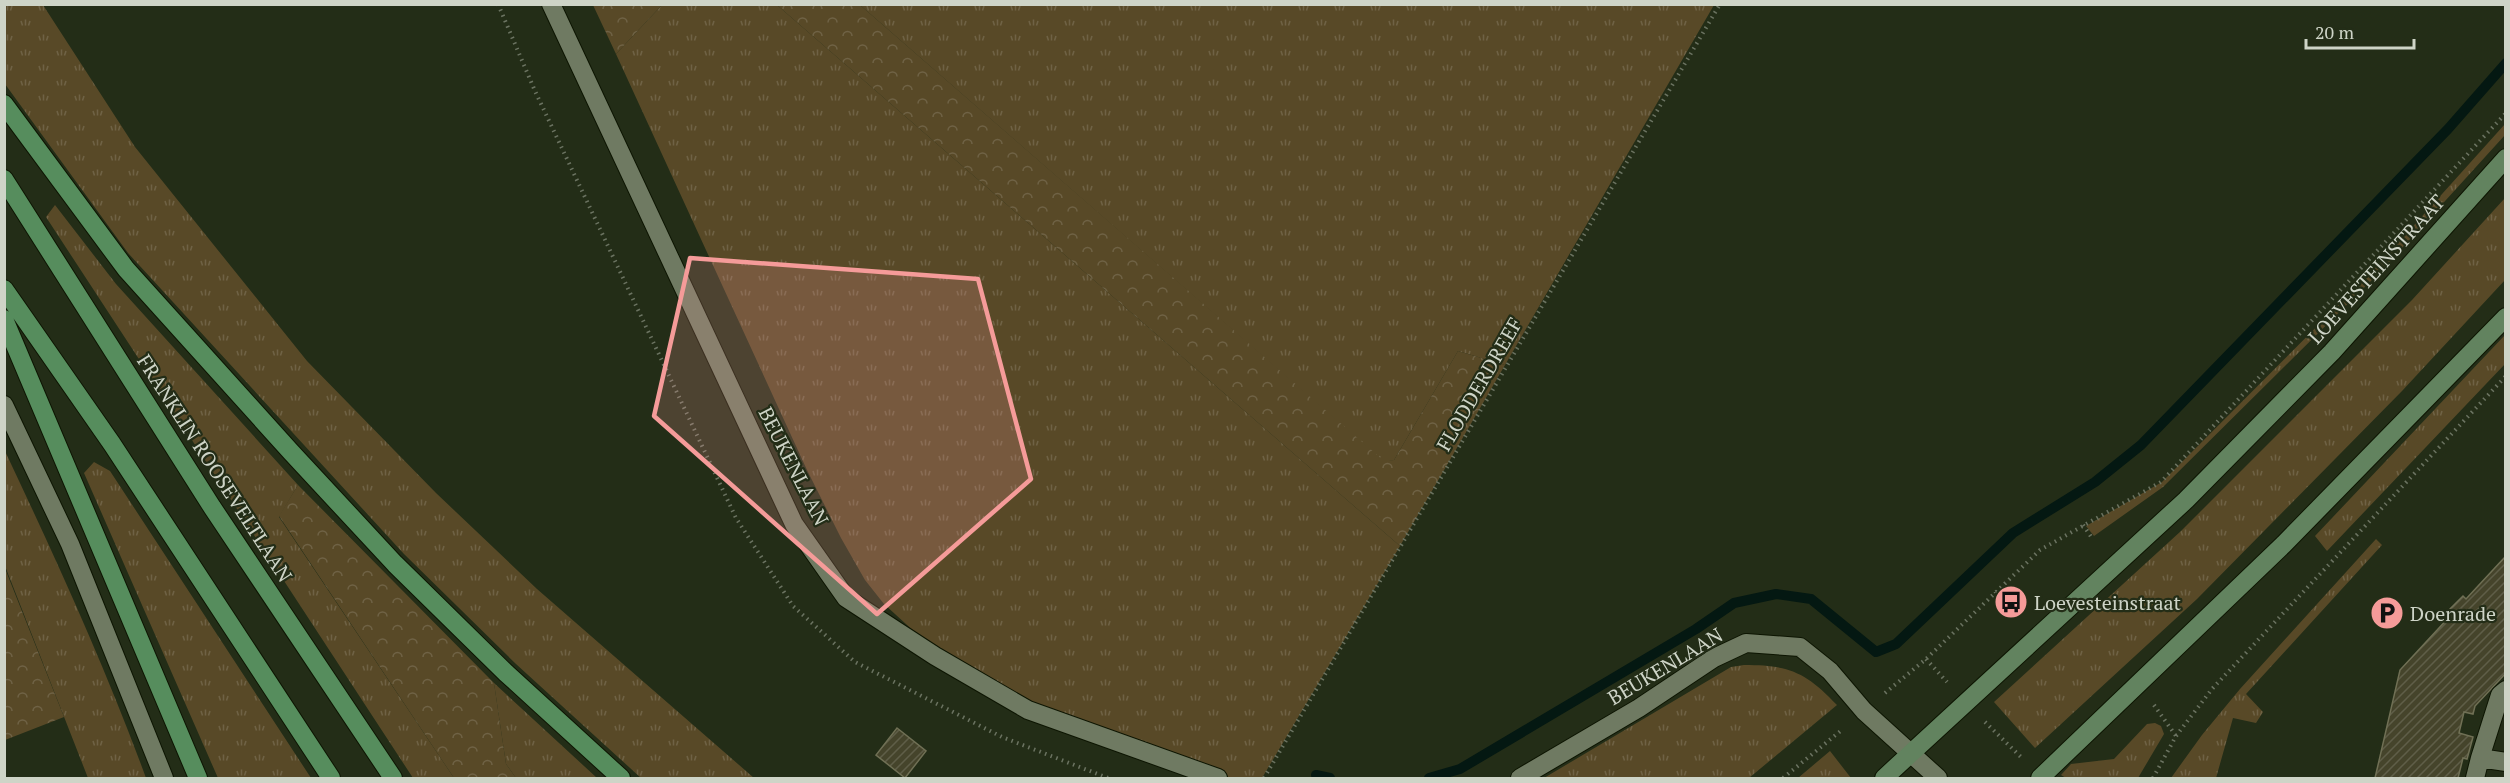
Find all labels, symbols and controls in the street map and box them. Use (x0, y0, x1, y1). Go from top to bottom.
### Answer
scale bar (2306, 12, 2414, 50)
text: 20 m (2315, 20, 2355, 44)
street label: LOEVESTEINSTRAAT (2302, 188, 2450, 350)
street label: FLODDERDREEF (1430, 312, 1528, 456)
street label: FRANKLIN ROOSEVELTLAAN (131, 349, 299, 587)
street label: BEUKENLAAN (753, 402, 836, 530)
bus stop icon: Loevesteinstraat (1993, 584, 2029, 620)
place label: Loevesteinstraat (2034, 589, 2182, 616)
parking icon: Doenrade (2369, 595, 2405, 631)
place label: Doenrade (2410, 600, 2496, 627)
street label: BEUKENLAAN (1603, 621, 1728, 711)

